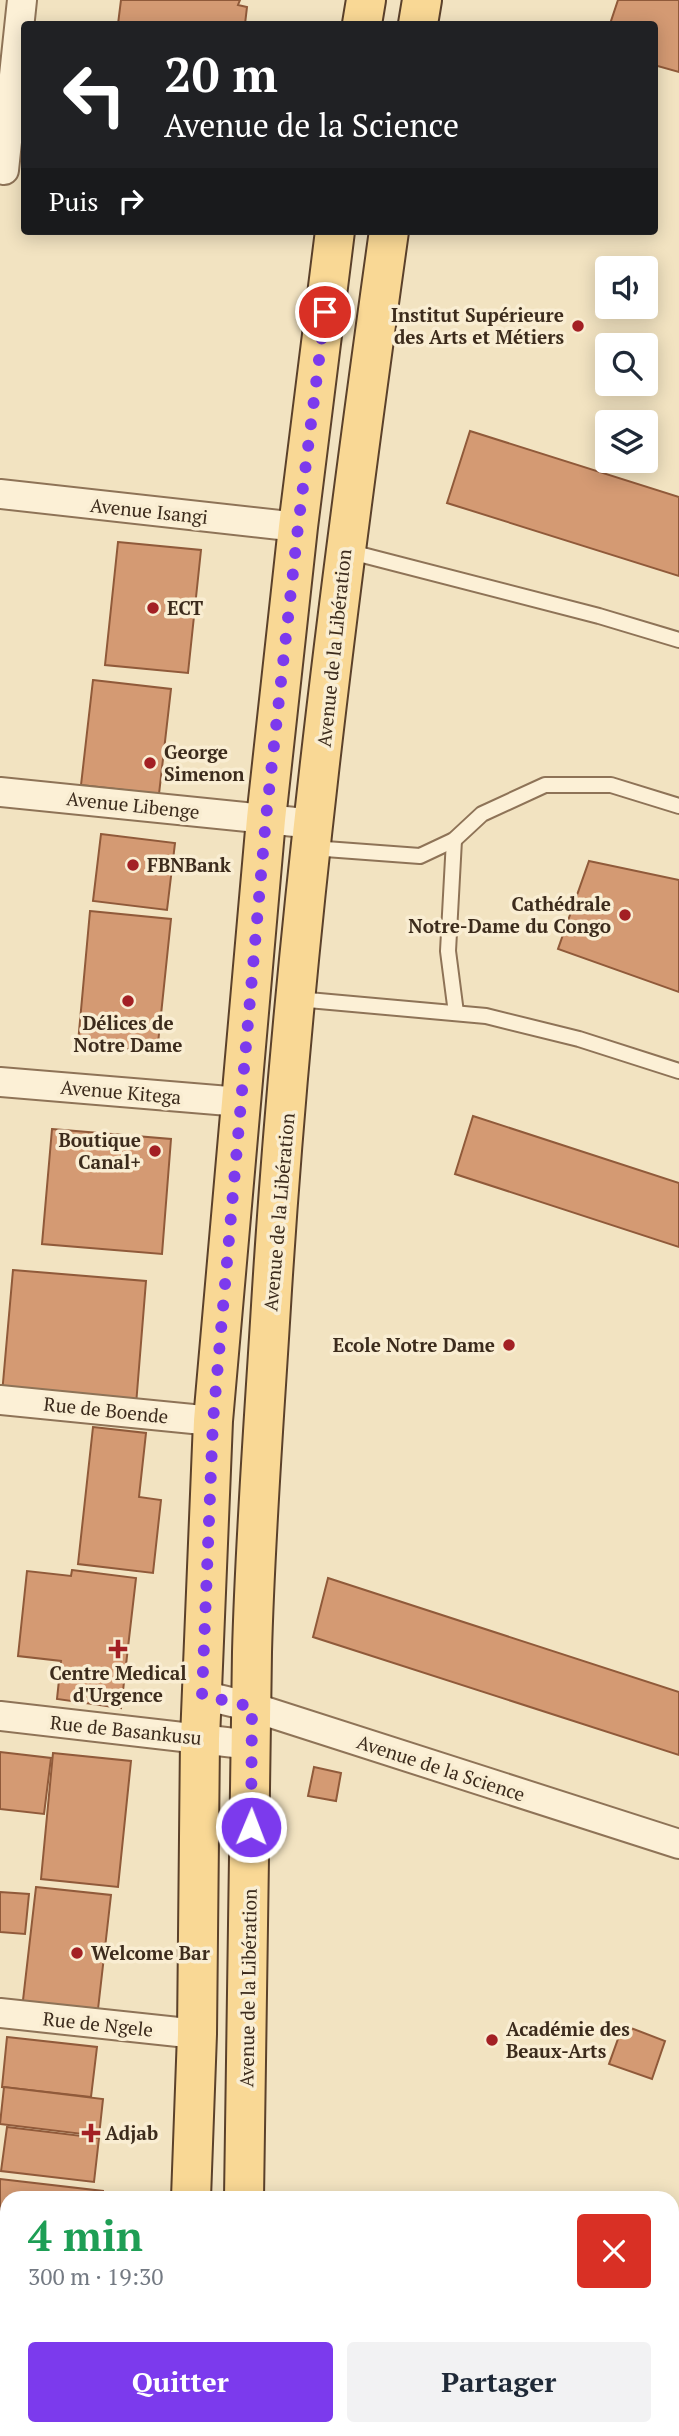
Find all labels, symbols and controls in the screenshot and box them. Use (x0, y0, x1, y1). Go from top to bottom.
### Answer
text: 20 m (164, 41, 278, 106)
icon: left (49, 49, 140, 140)
text: Avenue de la Science (164, 104, 459, 146)
icon: right (112, 182, 150, 220)
text: Puis (49, 184, 98, 218)
map controls (595, 256, 658, 473)
button: sound (595, 256, 658, 319)
pin (295, 282, 355, 342)
icon: arrive (306, 293, 344, 331)
place label: Institut Supérieure des Arts et Métiers (391, 302, 564, 349)
marker: Institut Supérieure des Arts et Métiers (570, 318, 586, 334)
button: search (595, 333, 658, 396)
button: layers (595, 410, 658, 473)
street label: Avenue Isangi (89, 492, 209, 529)
street label: Avenue de la Libération (311, 548, 356, 748)
place label: ECT (167, 595, 203, 620)
marker: ECT (145, 600, 161, 616)
place label: George Simenon (164, 739, 245, 786)
marker: George Simenon (142, 755, 158, 771)
street label: Avenue Libenge (65, 785, 201, 824)
place label: FBNBank (147, 852, 232, 877)
marker: FBNBank (125, 857, 141, 873)
place label: Cathédrale Notre-Dame du Congo (408, 891, 611, 938)
marker: Cathédrale Notre-Dame du Congo (617, 907, 633, 923)
marker: Délices de Notre Dame (120, 993, 136, 1009)
place label: Délices de Notre Dame (73, 1010, 183, 1057)
street label: Avenue Kitega (60, 1074, 183, 1109)
street label: Avenue de la Libération (257, 1112, 300, 1312)
place label: Boutique Canal+ (58, 1127, 141, 1174)
marker: Boutique Canal+ (147, 1143, 163, 1159)
place label: Ecole Notre Dame (333, 1332, 495, 1357)
marker: Ecole Notre Dame (501, 1337, 517, 1353)
street label: Rue de Boende (43, 1391, 170, 1428)
marker: Centre Medical d'Urgence (108, 1639, 128, 1659)
place label: Centre Medical d'Urgence (49, 1660, 187, 1707)
street label: Rue de Basankusu (49, 1709, 203, 1750)
street label: Avenue de la Science (354, 1729, 528, 1806)
position arrow (214, 1790, 288, 1864)
street label: Avenue de la Libération (233, 1888, 262, 2088)
place label: Welcome Bar (91, 1940, 211, 1965)
marker: Welcome Bar (69, 1945, 85, 1961)
street label: Rue de Ngele (42, 2005, 154, 2042)
place label: Académie des Beaux-Arts (506, 2016, 630, 2063)
marker: Académie des Beaux-Arts (484, 2032, 500, 2048)
place label: Adjab (105, 2120, 158, 2145)
marker: Adjab (83, 2125, 99, 2141)
text: 4 min (28, 2207, 143, 2263)
button: close (577, 2214, 651, 2288)
text: 300 m · 19:30 (28, 2261, 163, 2292)
button: Quitter (28, 2342, 333, 2422)
button: Partager (347, 2342, 651, 2422)

